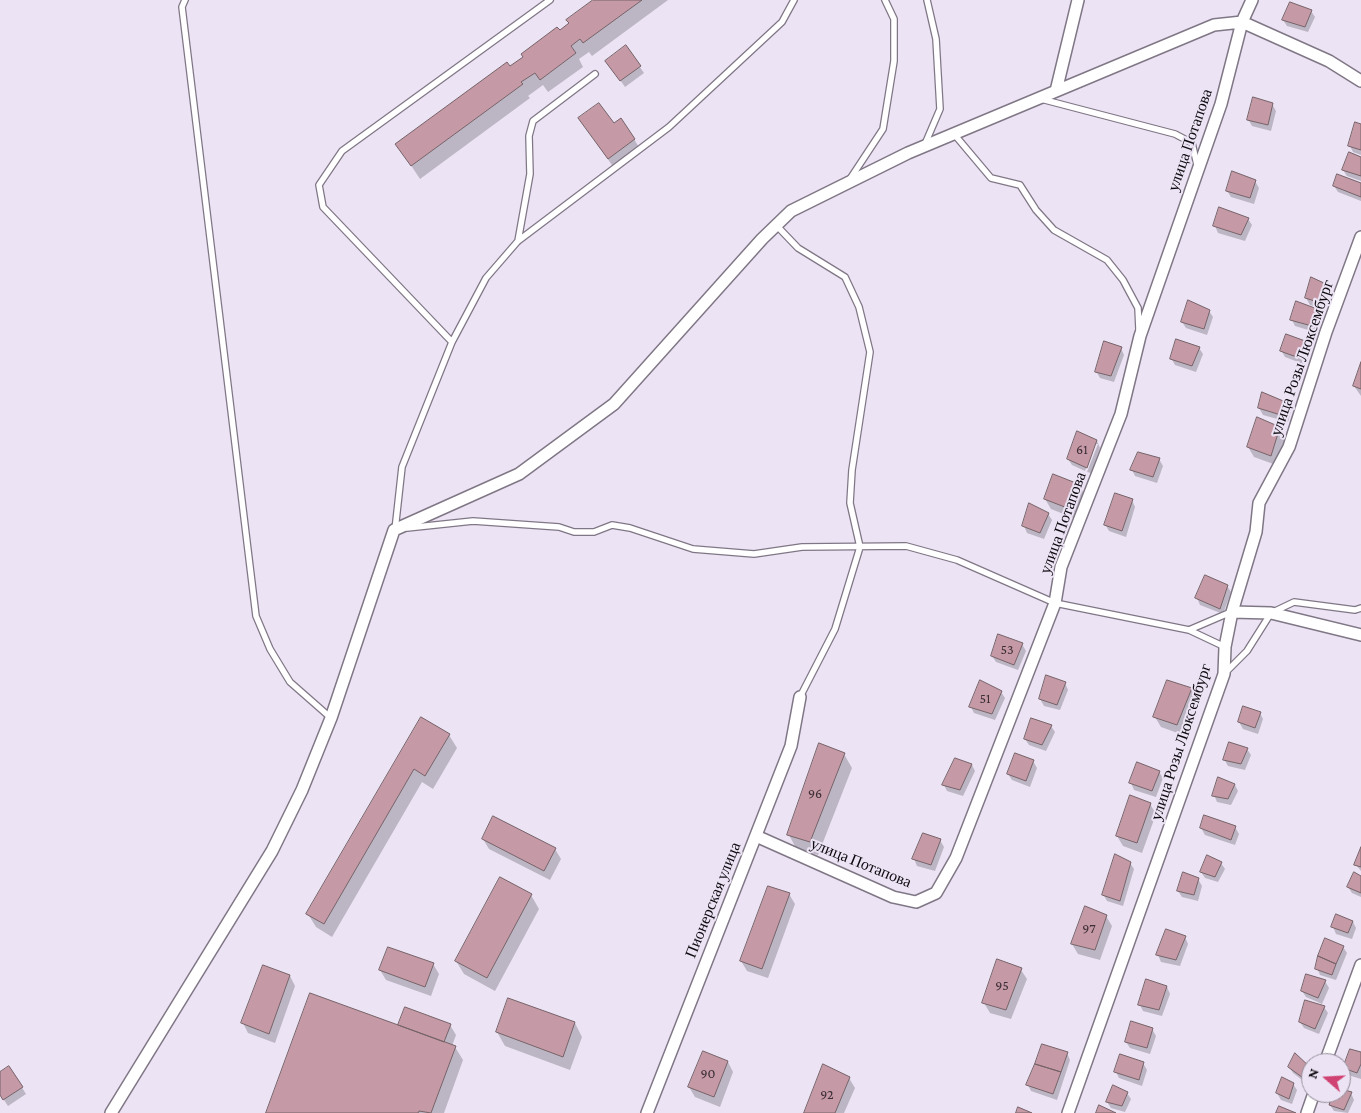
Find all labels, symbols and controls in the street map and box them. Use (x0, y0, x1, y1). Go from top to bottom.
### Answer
street label: улица Потапова (1164, 86, 1216, 194)
street label: улица Розы Люксембург (1266, 277, 1338, 439)
house number: 61 (1076, 442, 1088, 458)
street label: улица Потапова (1036, 469, 1090, 577)
house number: 53 (1000, 642, 1014, 658)
street label: улица Розы Люксембург (1147, 661, 1215, 823)
house number: 51 (979, 691, 991, 707)
house number: 96 (808, 786, 822, 802)
street label: улица Потапова (808, 834, 914, 892)
street label: Пионерская улица (681, 839, 745, 961)
house number: 97 (1082, 921, 1096, 937)
house number: 95 (995, 978, 1009, 994)
north arrow (1301, 1053, 1351, 1103)
house number: 90 (700, 1066, 716, 1082)
text: N (1304, 1066, 1322, 1081)
house number: 92 (820, 1087, 834, 1103)

